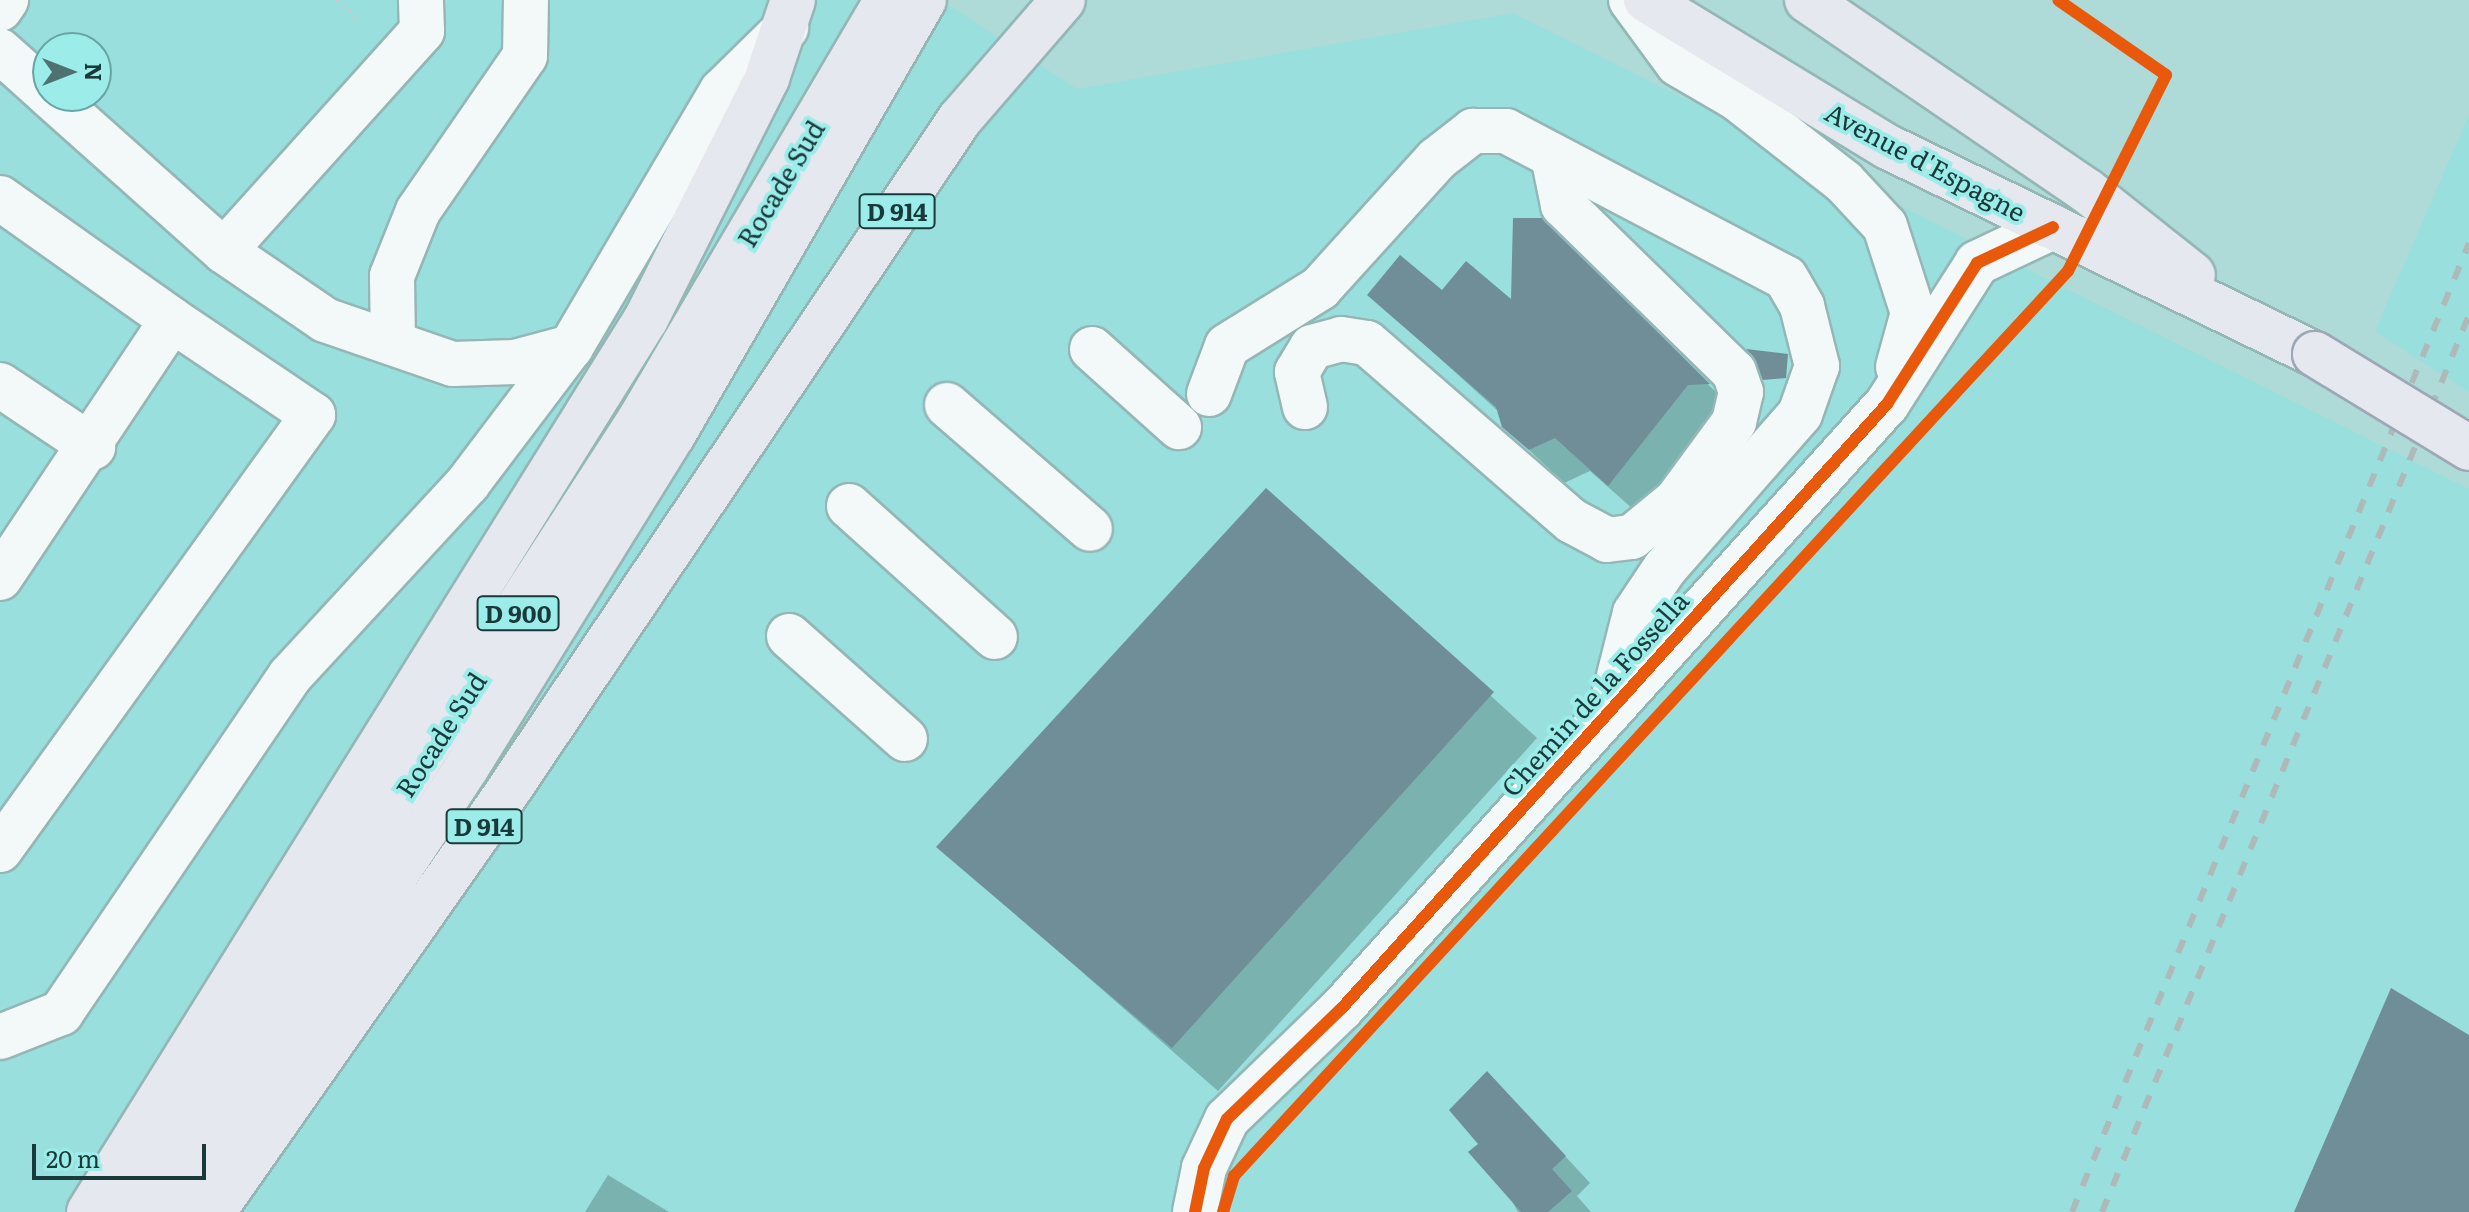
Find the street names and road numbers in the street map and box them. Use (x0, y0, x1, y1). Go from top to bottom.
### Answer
street label: Avenue d'Espagne (1821, 95, 2031, 227)
street label: Rocade Sud (730, 114, 830, 252)
road number: D 914 (857, 191, 937, 231)
street label: Chemin de la Fossella (1494, 584, 1694, 802)
road number: D 900 (476, 593, 560, 633)
street label: Rocade Sud (388, 666, 492, 802)
road number: D 914 (444, 806, 524, 846)

